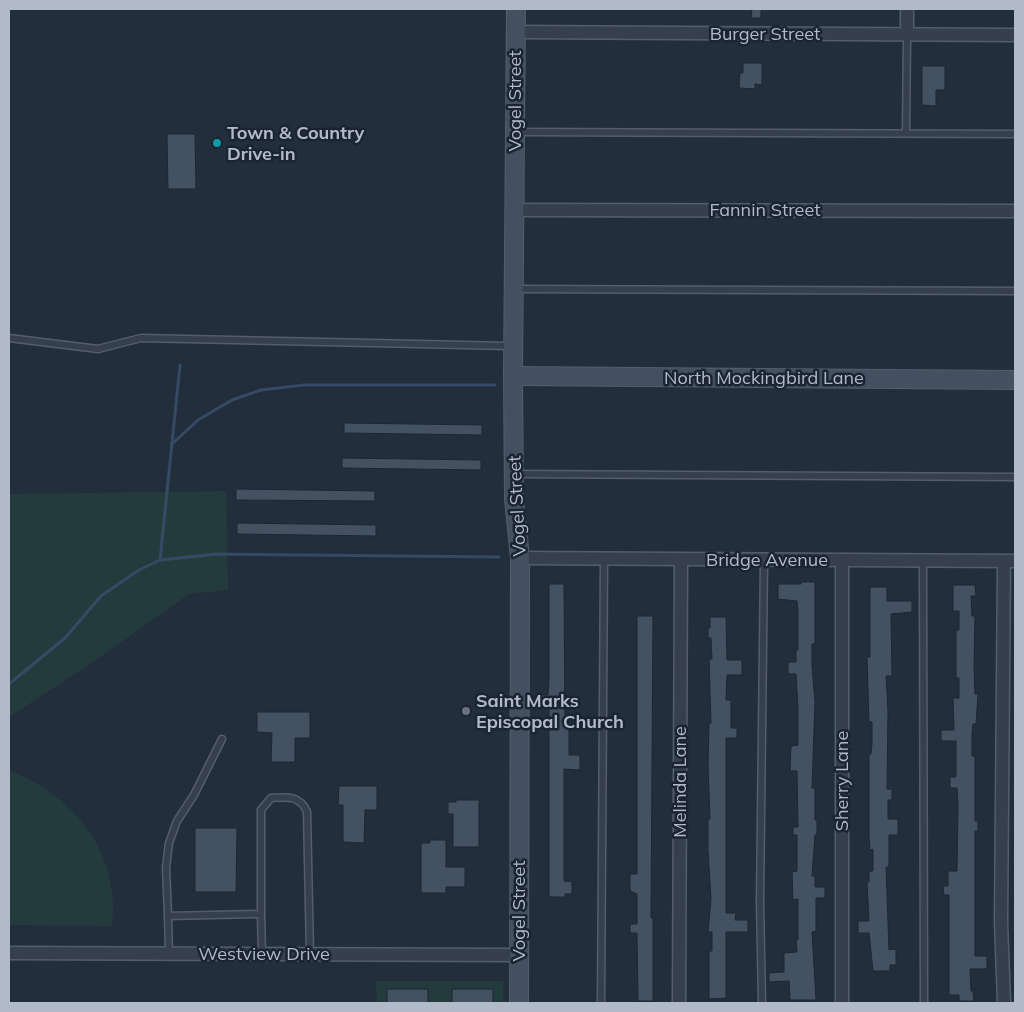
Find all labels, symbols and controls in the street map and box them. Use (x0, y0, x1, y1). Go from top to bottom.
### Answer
street label: Burger Street (710, 22, 820, 45)
street label: Vogel Street (503, 50, 526, 152)
place label: Town & Country Drive-in (227, 121, 365, 165)
marker: Town & Country Drive-in (211, 137, 223, 149)
street label: Fannin Street (710, 198, 820, 221)
street label: North Mockingbird Lane (664, 366, 864, 389)
street label: Vogel Street (502, 455, 531, 557)
street label: Bridge Avenue (706, 548, 828, 571)
place label: Saint Marks Episcopal Church (476, 689, 624, 733)
marker: Saint Marks Episcopal Church (460, 705, 472, 717)
street label: Melinda Lane (668, 726, 691, 838)
street label: Sherry Lane (830, 731, 853, 831)
street label: Vogel Street (507, 860, 530, 962)
street label: Westview Drive (198, 942, 330, 965)

